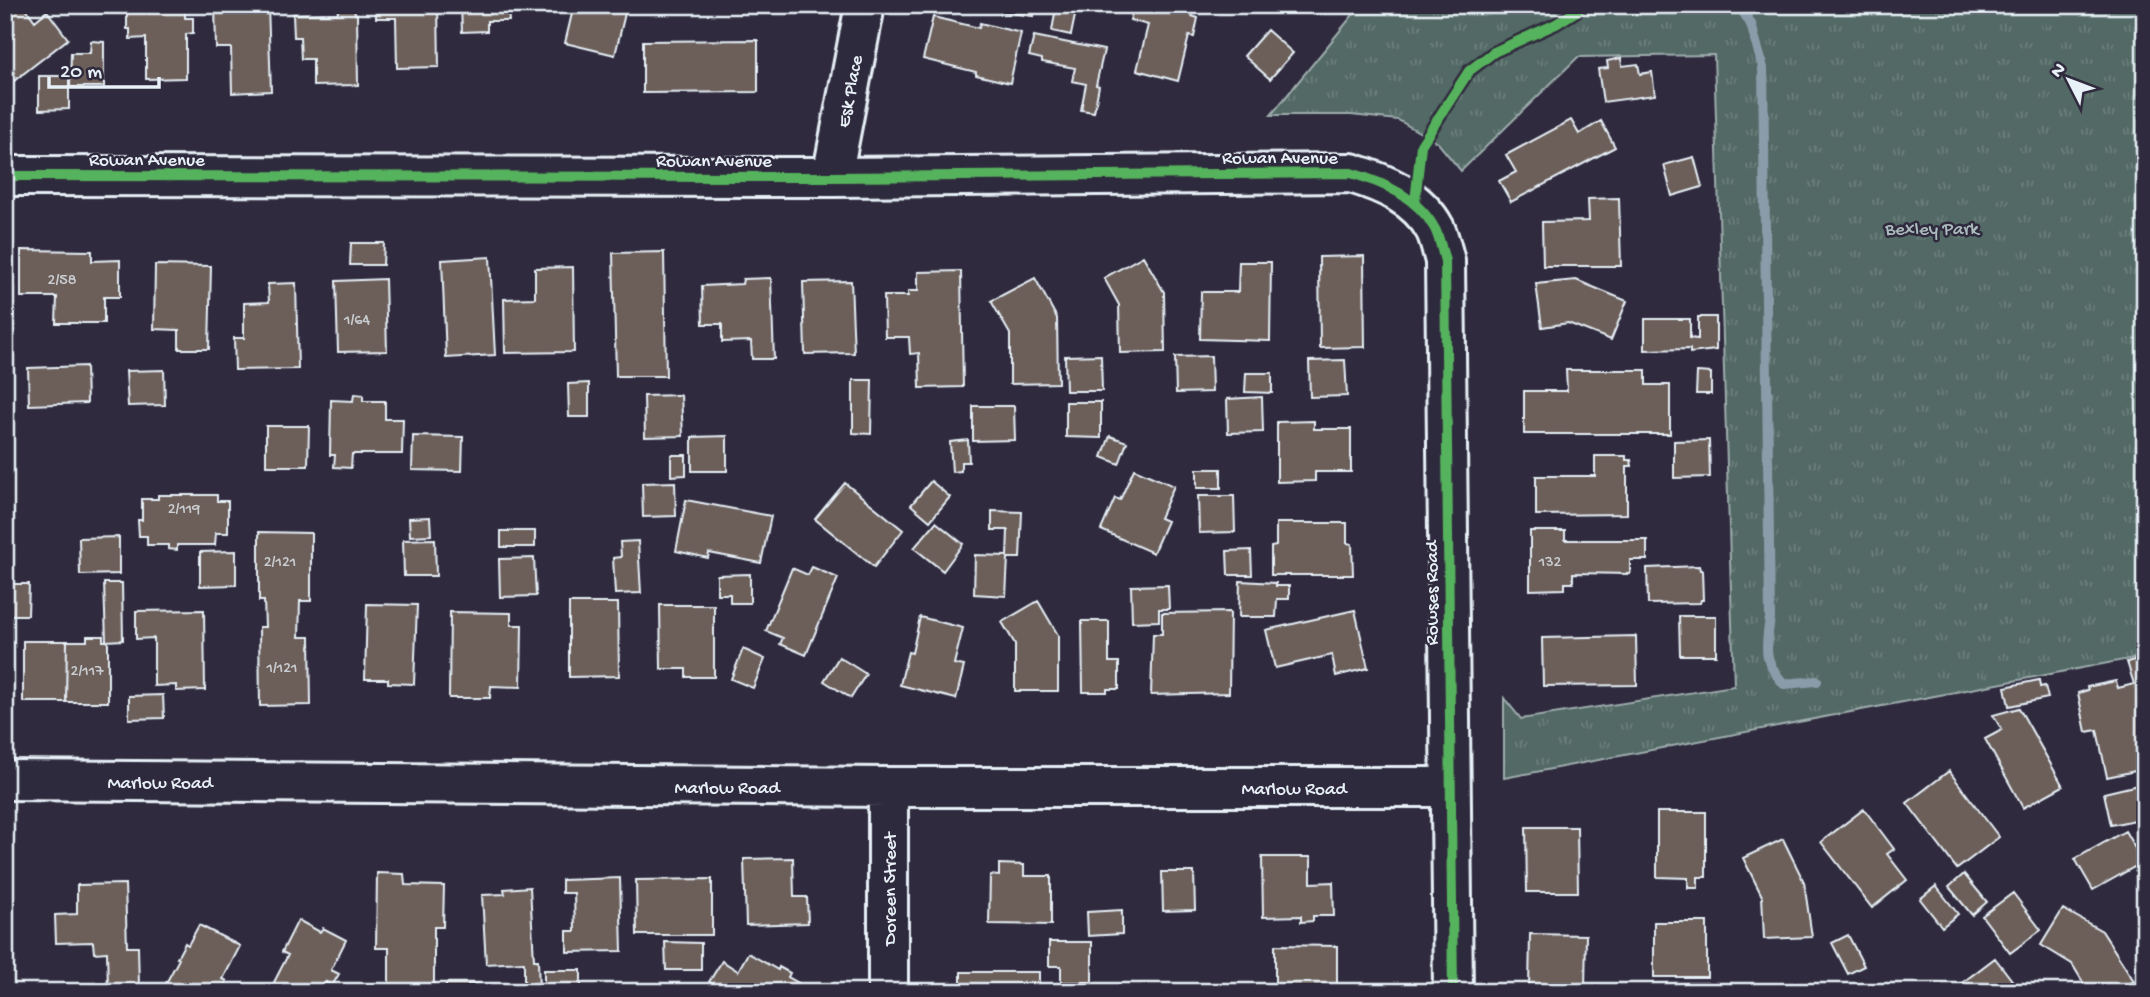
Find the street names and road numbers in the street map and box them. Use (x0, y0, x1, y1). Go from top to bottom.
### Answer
street label: Esk Place (833, 53, 870, 130)
street label: Rowan Avenue (1222, 148, 1338, 171)
street label: Rowan Avenue (89, 150, 205, 173)
street label: Rowan Avenue (656, 151, 772, 174)
street label: Rowses Road (1422, 539, 1445, 645)
street label: Marlow Road (107, 773, 214, 796)
street label: Marlow Road (674, 778, 781, 801)
street label: Marlow Road (1241, 779, 1348, 802)
street label: Doreen Street (880, 830, 903, 947)

